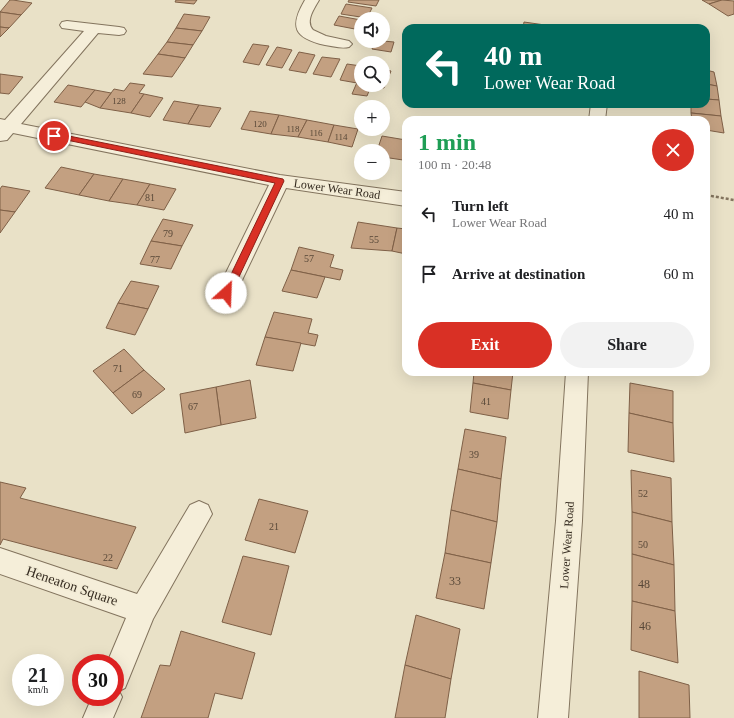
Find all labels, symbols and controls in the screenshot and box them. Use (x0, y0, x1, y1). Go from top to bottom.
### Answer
map controls (354, 12, 390, 180)
button: sound (354, 12, 390, 48)
icon: left (418, 40, 470, 92)
text: 40 m (484, 40, 542, 71)
button: search (354, 56, 390, 92)
text: Lower Wear Road (484, 73, 615, 93)
house number: 128 (112, 96, 126, 106)
button: + (354, 100, 390, 136)
pin (37, 119, 71, 153)
house number: 120 (253, 119, 267, 129)
house number: 118 (286, 124, 300, 134)
icon: arrive (43, 125, 65, 147)
house number: 116 (309, 128, 323, 138)
text: 1 min (418, 129, 476, 155)
button: close (652, 129, 694, 171)
house number: 114 (334, 132, 348, 142)
button: − (354, 144, 390, 180)
text: 100 m · 20:48 (418, 157, 491, 172)
street label: Lower Wear Road (293, 176, 381, 202)
house number: 81 (145, 192, 155, 203)
text: Turn left (452, 198, 509, 214)
icon: left (418, 203, 440, 225)
text: 40 m (664, 206, 694, 222)
text: Lower Wear Road (452, 215, 547, 230)
house number: 79 (163, 228, 173, 239)
house number: 55 (369, 234, 379, 245)
house number: 57 (304, 253, 314, 264)
house number: 77 (150, 254, 160, 265)
icon: arrive (418, 263, 440, 285)
text: Arrive at destination (452, 266, 585, 282)
text: 60 m (664, 266, 694, 282)
position arrow (205, 272, 247, 314)
button: Exit (418, 322, 552, 368)
button: Share (560, 322, 694, 368)
house number: 71 (113, 363, 123, 374)
house number: 69 (132, 389, 142, 400)
house number: 41 (481, 396, 491, 407)
house number: 67 (188, 401, 198, 412)
house number: 39 (469, 449, 479, 460)
house number: 52 (638, 488, 648, 499)
street label: Lower Wear Road (557, 501, 577, 589)
house number: 21 (269, 521, 279, 532)
house number: 50 (638, 539, 648, 550)
house number: 22 (103, 552, 113, 563)
street label: Heneaton Square (24, 563, 120, 609)
house number: 33 (449, 574, 461, 588)
house number: 48 (638, 577, 650, 591)
house number: 46 (639, 619, 651, 633)
speed limit sign: 30 (72, 654, 124, 706)
text: 21 (28, 664, 48, 686)
text: km/h (28, 684, 48, 695)

